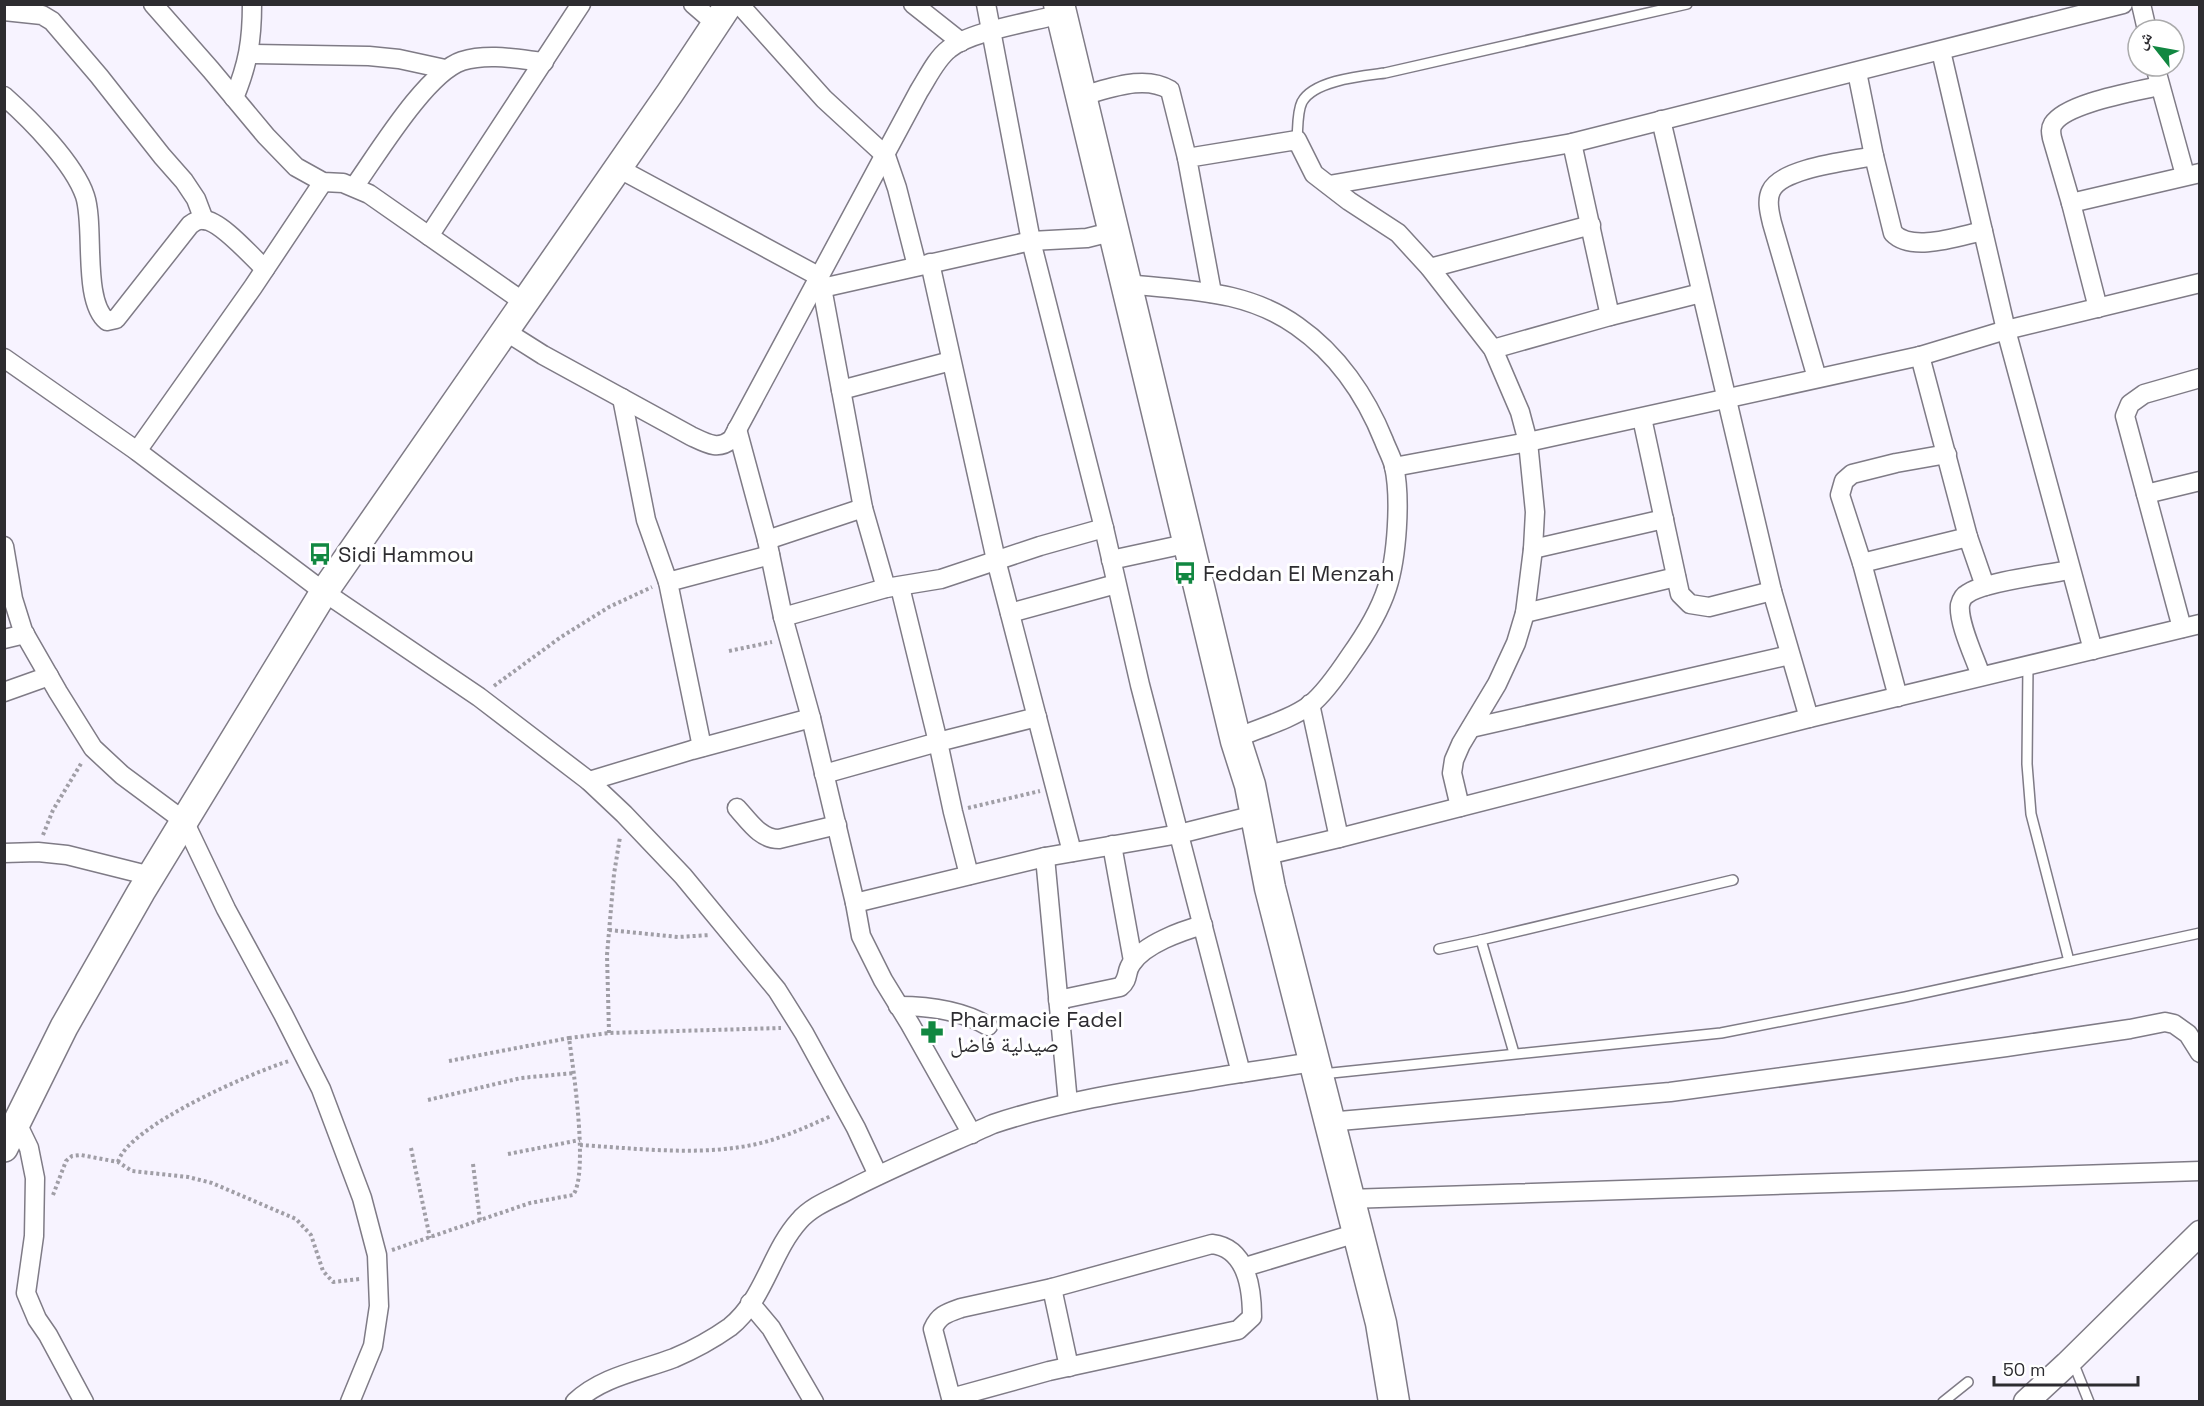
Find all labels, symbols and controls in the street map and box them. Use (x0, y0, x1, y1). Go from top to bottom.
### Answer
north arrow (2126, 18, 2186, 78)
text: ش (2130, 28, 2157, 53)
place label: Sidi Hammou (338, 540, 474, 568)
bus stop icon: Sidi Hammou (307, 541, 333, 567)
place label: Feddan El Menzah (1203, 559, 1394, 587)
bus stop icon: Feddan El Menzah (1172, 560, 1198, 586)
place label: Pharmacie Fadel صيدلية فاضل (950, 1005, 1123, 1058)
pharmacy icon: Pharmacie Fadel صيدلية فاضل (919, 1019, 945, 1045)
scale bar (1994, 1349, 2138, 1387)
text: 50 m (2003, 1358, 2045, 1381)

